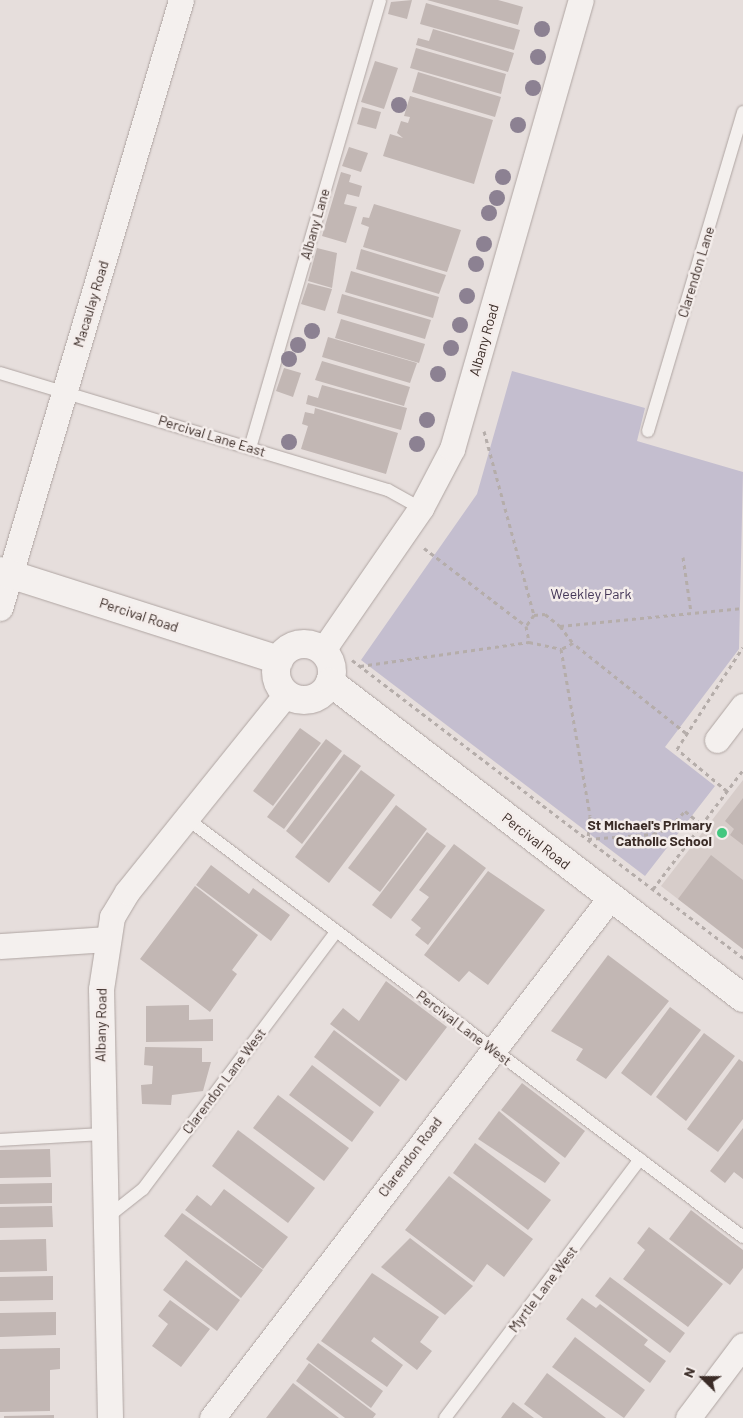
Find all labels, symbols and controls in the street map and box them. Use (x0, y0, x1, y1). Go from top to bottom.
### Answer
street label: Albany Lane (297, 186, 333, 262)
street label: Clarendon Lane (674, 224, 718, 320)
street label: Macaulay Road (70, 259, 112, 349)
street label: Albany Road (466, 302, 502, 378)
street label: Percival Lane East (156, 412, 268, 460)
park label: Weekley Park (551, 586, 631, 602)
street label: Percival Road (97, 594, 181, 636)
street label: Percival Road (499, 809, 573, 873)
place label: St Michael's Primary Catholic School (588, 817, 712, 850)
marker: St Michael's Primary Catholic School (716, 827, 728, 839)
street label: Percival Lane West (413, 987, 515, 1069)
street label: Albany Road (92, 988, 110, 1062)
street label: Clarendon Lane West (179, 1025, 269, 1137)
street label: Clarendon Road (375, 1114, 445, 1200)
street label: Myrtle Lane West (505, 1242, 581, 1336)
north arrow (678, 1353, 728, 1403)
text: N (679, 1365, 698, 1380)

